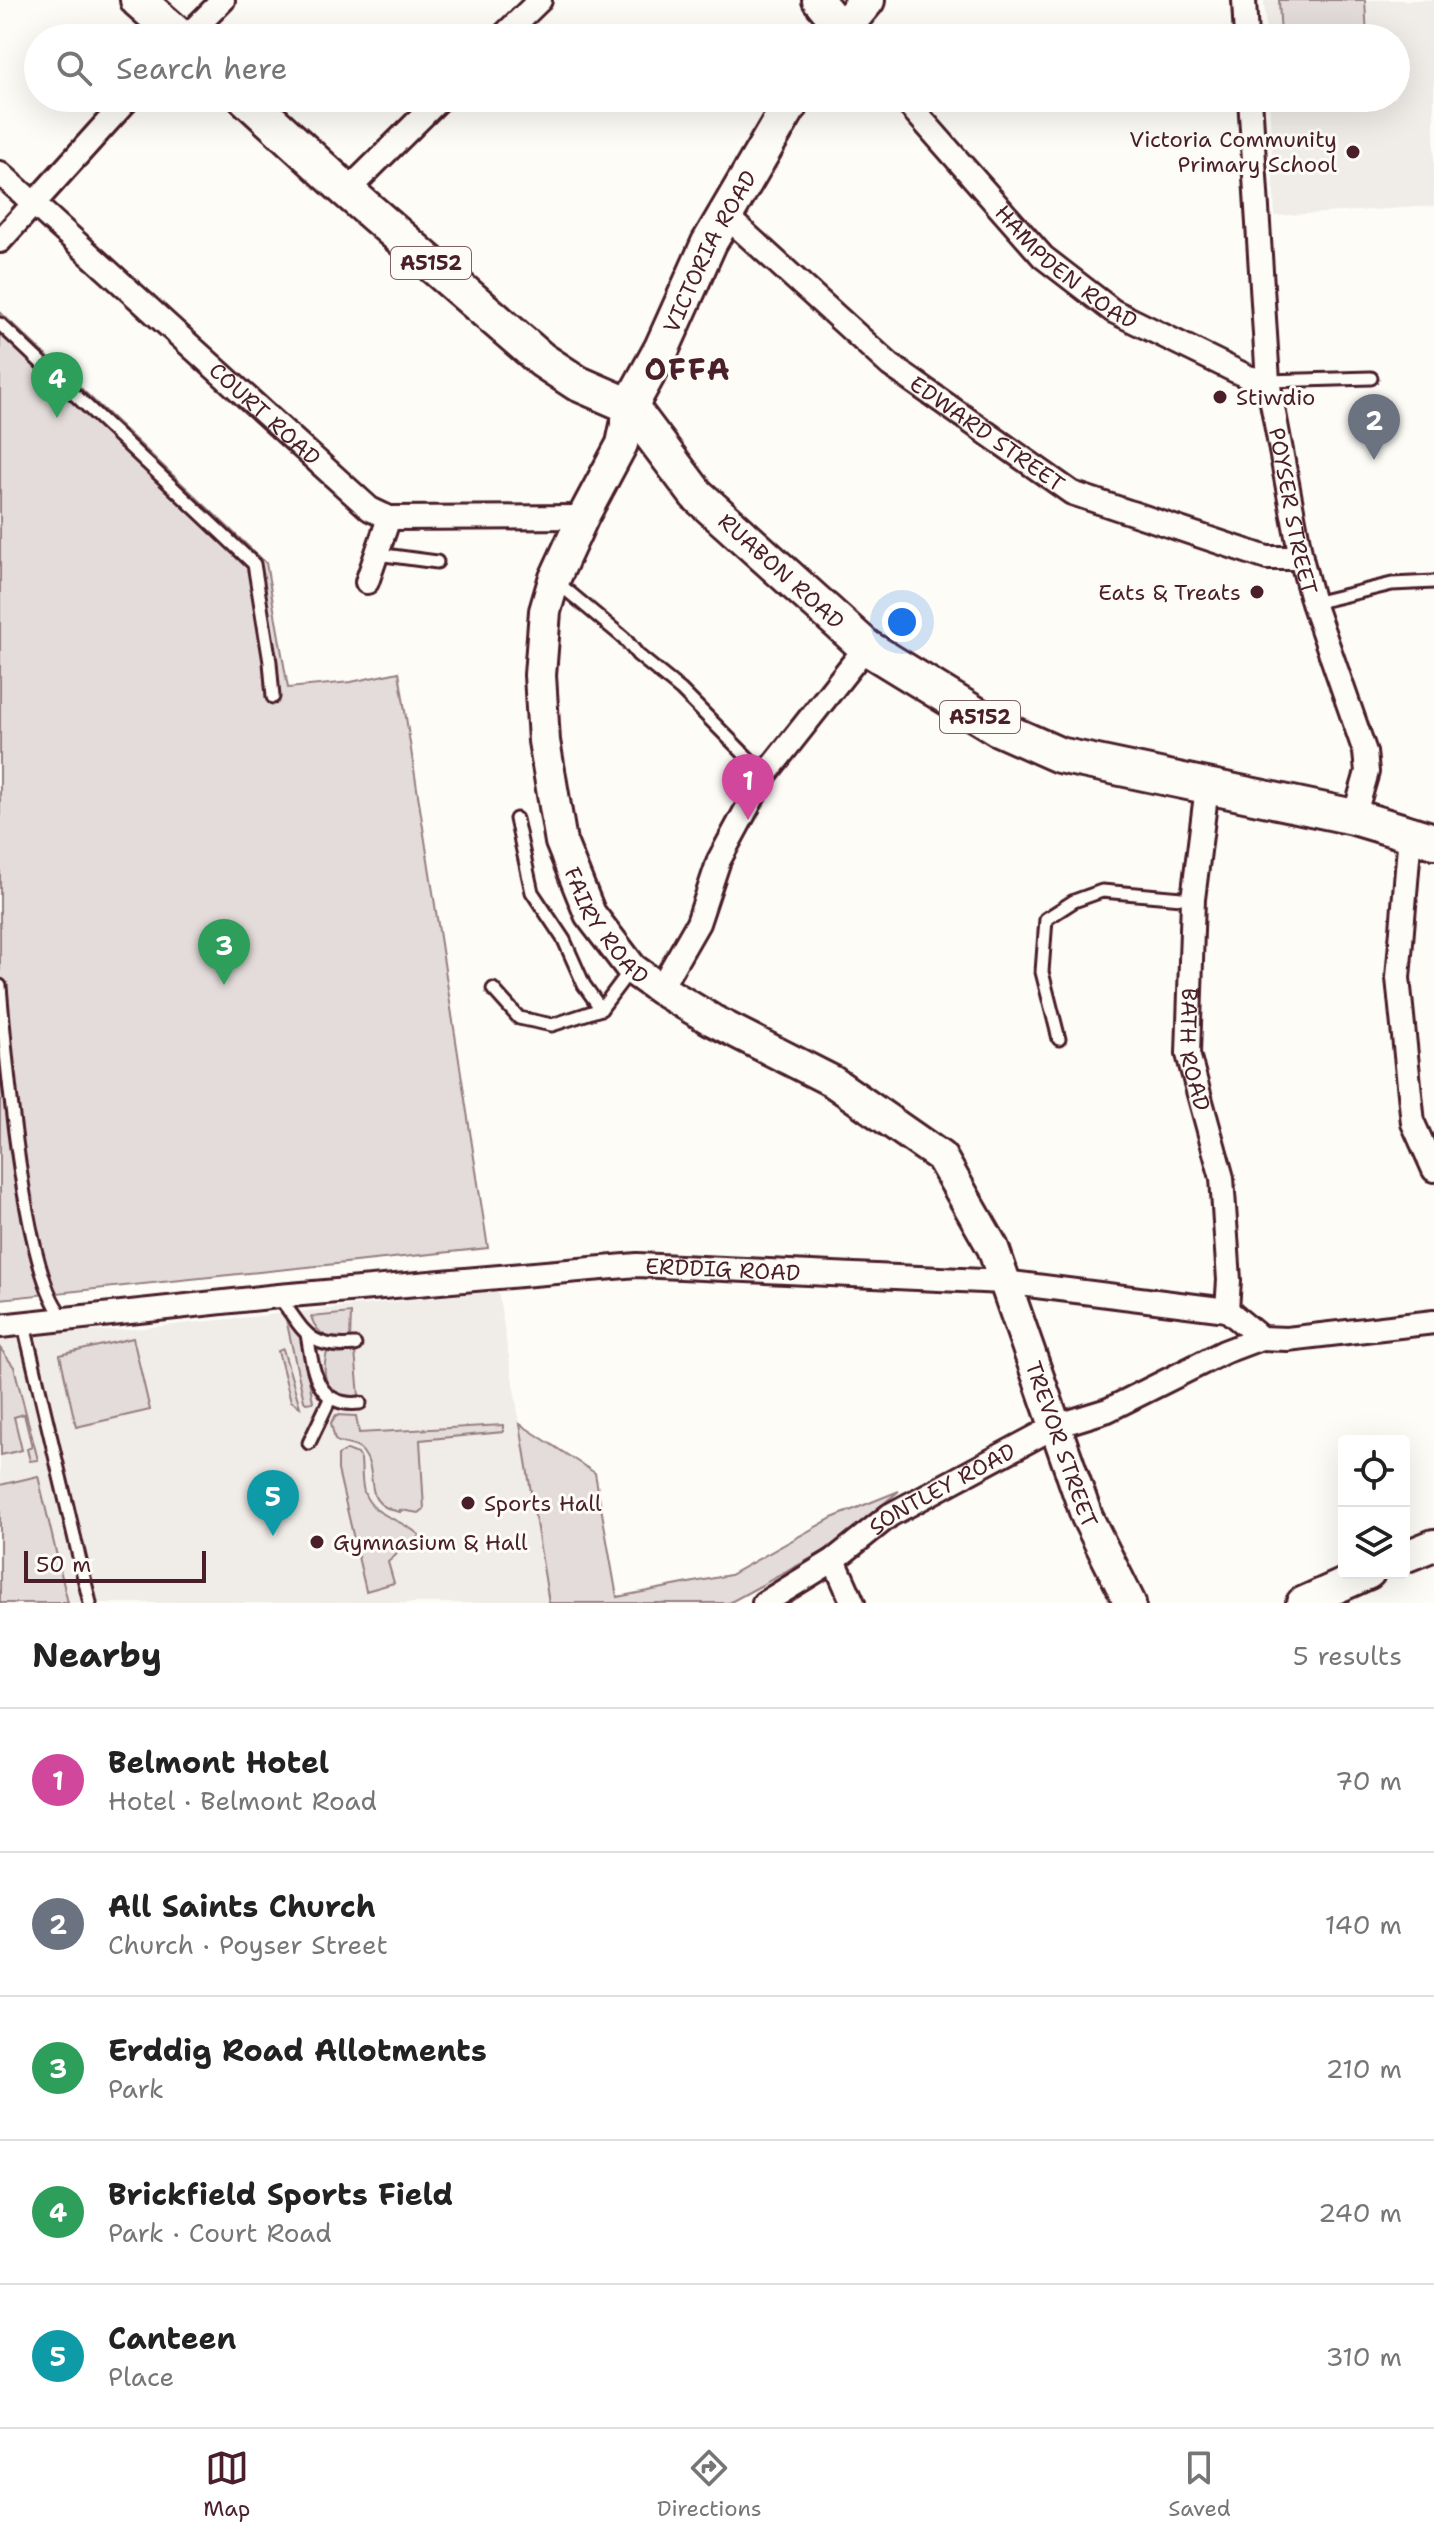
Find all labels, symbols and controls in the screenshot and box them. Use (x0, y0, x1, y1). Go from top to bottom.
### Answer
search box (24, 24, 1410, 112)
icon: search (52, 46, 96, 90)
text: Search here (116, 48, 287, 89)
place label: Victoria Community Primary School (1129, 125, 1337, 179)
marker: Victoria Community Primary School (1344, 143, 1362, 161)
street label: VICTORIA ROAD (657, 165, 763, 337)
street label: HAMPDEN ROAD (989, 199, 1142, 336)
road number: A5152 (391, 247, 471, 279)
district label: OFFA (644, 349, 732, 390)
pin: 4 (31, 352, 83, 418)
street label: COURT ROAD (203, 356, 327, 472)
street label: EDWARD STREET (904, 369, 1071, 499)
place label: Stiwdio (1236, 383, 1315, 412)
marker: Stiwdio (1211, 388, 1229, 406)
pin: 2 (1348, 394, 1400, 460)
street label: POYSER STREET (1262, 425, 1324, 598)
street label: RUABON ROAD (712, 507, 850, 636)
place label: Eats & Treats (1098, 578, 1241, 607)
marker: Eats & Treats (1248, 583, 1266, 601)
your location (882, 602, 922, 642)
road number: A5152 (940, 701, 1020, 733)
pin: 1 (722, 754, 774, 820)
street label: FAIRY ROAD (558, 863, 654, 991)
pin: 3 (198, 919, 250, 985)
street label: BATH ROAD (1173, 987, 1217, 1114)
street label: ERDDIG ROAD (645, 1251, 801, 1288)
street label: TREVOR STREET (1019, 1357, 1104, 1533)
map controls (1338, 1435, 1410, 1579)
button: locate (1338, 1435, 1410, 1507)
street label: SONTLEY ROAD (863, 1437, 1020, 1542)
pin: 5 (247, 1470, 299, 1536)
place label: Sports Hall (484, 1489, 602, 1518)
marker: Sports Hall (459, 1494, 477, 1512)
button: layers (1338, 1507, 1410, 1579)
place label: Gymnasium & Hall (333, 1528, 528, 1557)
marker: Gymnasium & Hall (308, 1533, 326, 1551)
scale bar (24, 1547, 206, 1583)
text: 50 m (36, 1550, 91, 1579)
text: Nearby (32, 1632, 162, 1678)
text: 5 results (1293, 1638, 1402, 1673)
text: Belmont Hotel (108, 1742, 329, 1783)
text: 1 (52, 1763, 64, 1798)
text: 70 m (1335, 1763, 1402, 1798)
text: Hotel · Belmont Road (108, 1783, 377, 1818)
text: All Saints Church (108, 1886, 376, 1927)
text: 2 (49, 1907, 67, 1942)
text: 140 m (1325, 1907, 1402, 1942)
text: Church · Poyser Street (108, 1927, 388, 1962)
text: Erddig Road Allotments (108, 2030, 487, 2071)
text: 3 (49, 2051, 67, 2086)
text: 210 m (1325, 2051, 1402, 2086)
text: Park (108, 2071, 164, 2106)
text: Brickfield Sports Field (108, 2174, 453, 2215)
text: 4 (49, 2195, 67, 2230)
text: 240 m (1318, 2195, 1402, 2230)
text: Park · Court Road (108, 2215, 332, 2250)
text: Canteen (108, 2318, 236, 2359)
text: 5 (50, 2339, 66, 2374)
text: 310 m (1326, 2339, 1402, 2374)
text: Place (108, 2359, 174, 2394)
tab: Map (203, 2446, 250, 2523)
tab: Directions (657, 2446, 762, 2523)
tab: Saved (1168, 2446, 1231, 2523)

